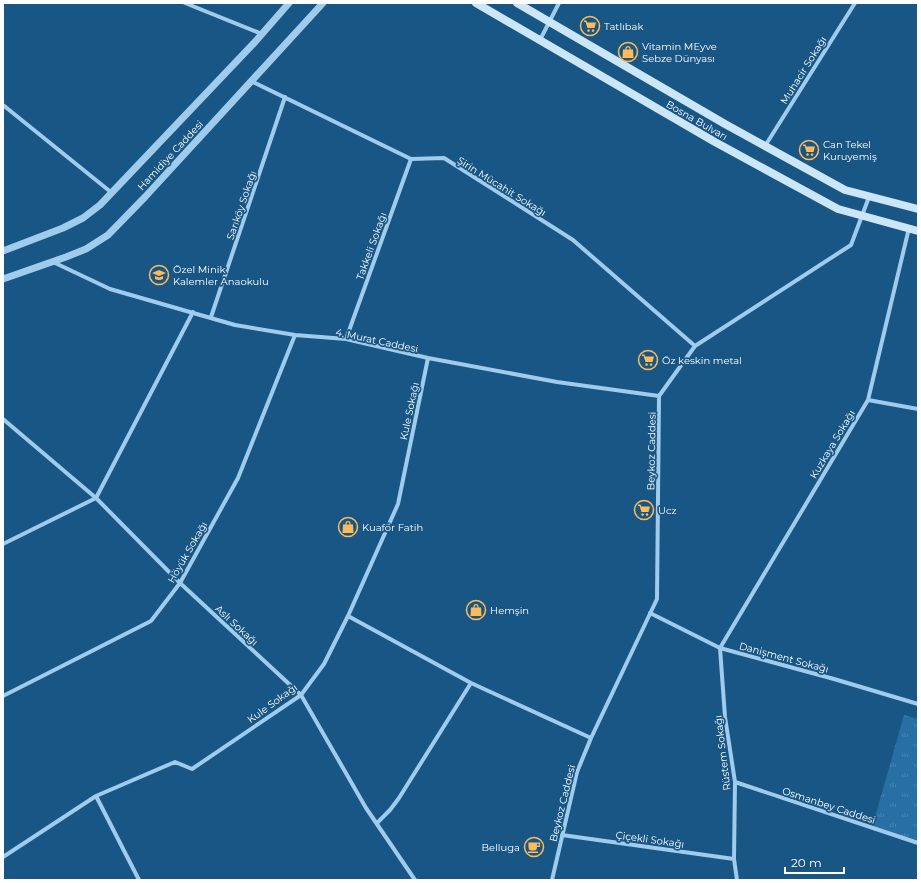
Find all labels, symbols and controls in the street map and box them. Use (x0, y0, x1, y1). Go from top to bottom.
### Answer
supermarket icon: Tatlıbak (579, 15, 601, 37)
place label: Tatlıbak (604, 20, 643, 33)
street label: Muhacir Sokağı (777, 34, 829, 107)
place label: Vitamin MEyve Sebze Dünyası (642, 40, 717, 65)
shop icon: Vitamin MEyve Sebze Dünyası (617, 41, 639, 63)
street label: Bosna Bulvarı (664, 98, 730, 143)
street label: Hamidiye Caddesi (135, 118, 206, 193)
place label: Can Tekel Kuruyemiş (823, 138, 877, 163)
supermarket icon: Can Tekel Kuruyemiş (798, 139, 820, 161)
street label: Şirin Mücahit Sokağı (455, 154, 549, 219)
street label: Sarıköy Sokağı (224, 169, 259, 241)
street label: Takkeli Sokağı (353, 211, 390, 282)
place label: Özel Minik Kalemler Anaokulu (173, 263, 269, 288)
school or university icon: Özel Minik Kalemler Anaokulu (148, 264, 170, 286)
street label: 4. Murat Caddesi (334, 325, 419, 356)
supermarket icon: Öz keskin metal (637, 349, 659, 371)
place label: Öz keskin metal (662, 354, 742, 367)
street label: Kule Sokağı (397, 381, 422, 441)
street label: Kuzkaya Sokağı (807, 408, 858, 481)
street label: Beykoz Caddesi (644, 412, 659, 490)
supermarket icon: Ucz (633, 499, 655, 521)
place label: Ucz (658, 504, 677, 517)
shop icon: Kuaför Fatih (337, 516, 359, 538)
street label: Höyük Sokağı (165, 519, 210, 585)
place label: Kuaför Fatih (362, 521, 423, 534)
shop icon: Hemşin (465, 599, 487, 621)
street label: Aslı Sokağı (213, 602, 261, 648)
place label: Hemşin (490, 604, 529, 617)
street label: Danişment Sokağı (738, 639, 830, 676)
street label: Kule Sokağı (245, 681, 300, 726)
street label: Rüstem Sokağı (711, 715, 734, 791)
street label: Beykoz Caddesi (547, 763, 578, 843)
street label: Osmanbey Caddesi (781, 784, 877, 827)
street label: Çiçekli Sokağı (615, 828, 685, 851)
cafe icon: Belluga (523, 836, 545, 858)
place label: Belluga (482, 841, 520, 854)
scale bar (785, 849, 844, 875)
text: 20 m (791, 855, 822, 870)

